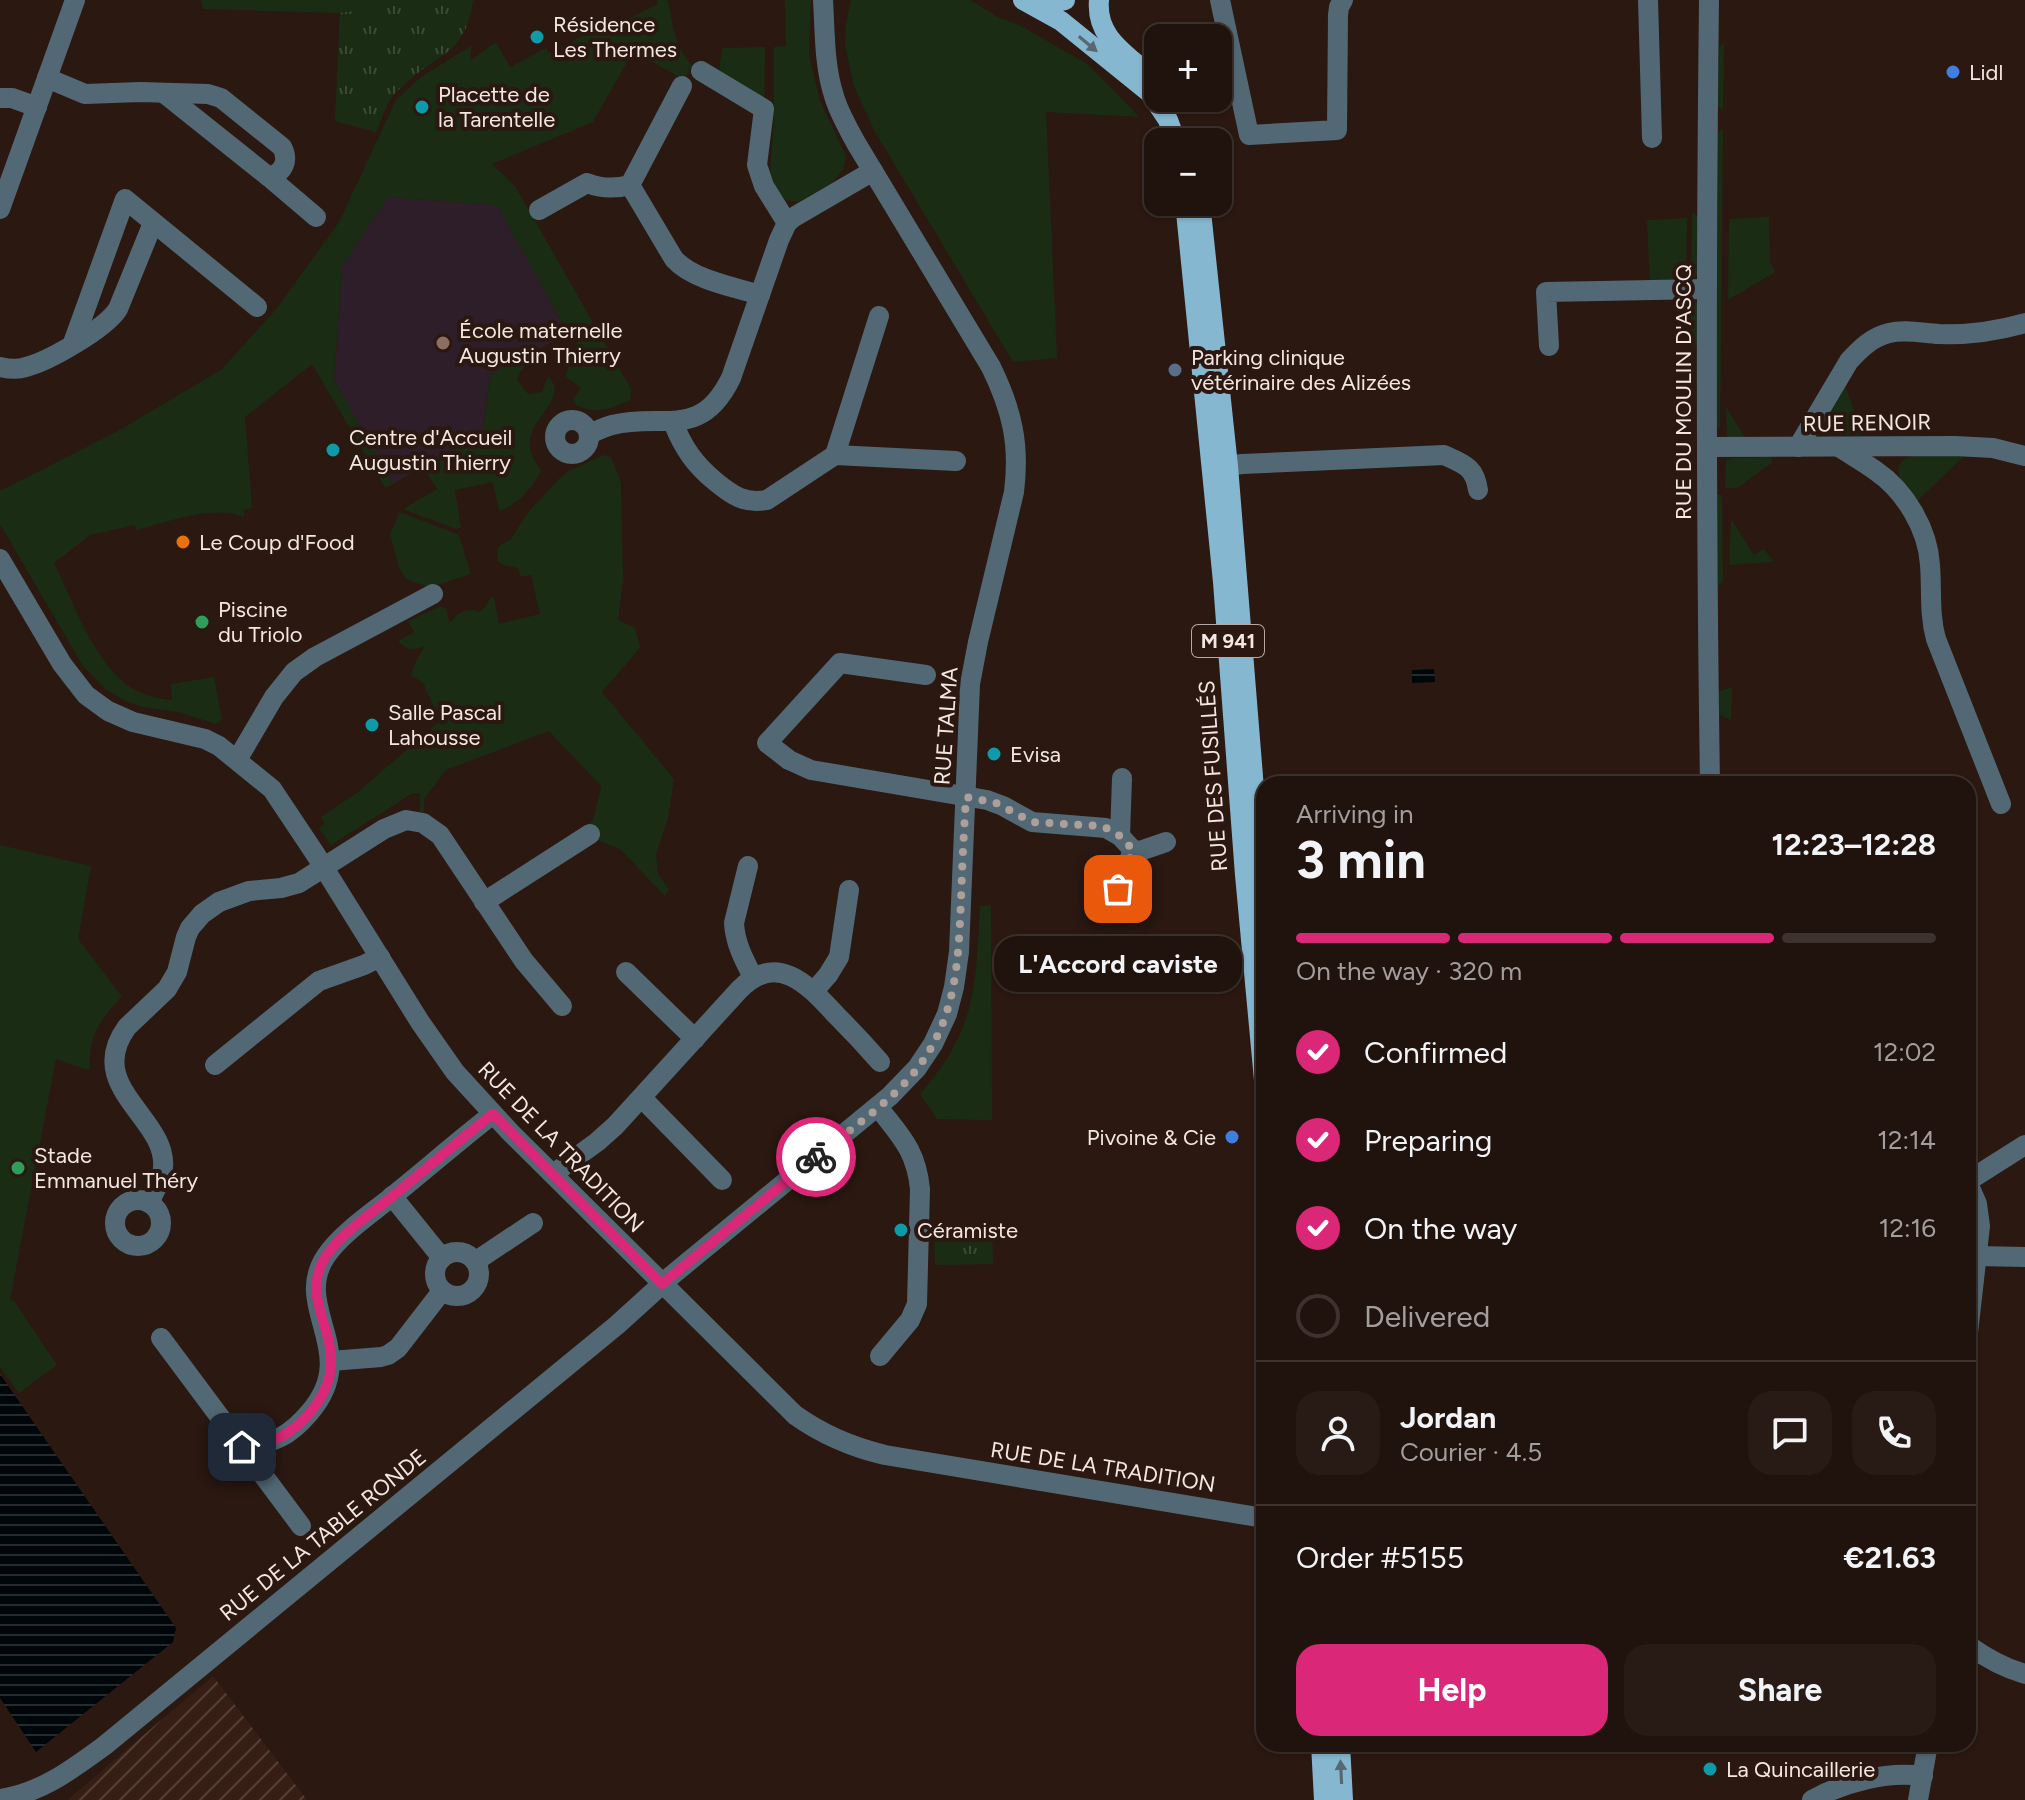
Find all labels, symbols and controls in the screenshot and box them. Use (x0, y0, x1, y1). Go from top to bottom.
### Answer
place label: Résidence Les Thermes (553, 11, 677, 63)
map controls (1144, 24, 1232, 216)
button: + (1144, 24, 1232, 112)
marker: Résidence Les Thermes (528, 28, 546, 46)
one-way arrow (1078, 34, 1097, 52)
place label: Lidl (1969, 59, 2003, 86)
marker: Lidl (1944, 63, 1962, 81)
place label: Placette de la Tarentelle (438, 81, 555, 133)
marker: Placette de la Tarentelle (413, 98, 431, 116)
button: − (1144, 128, 1232, 216)
street label: RUE DU MOULIN D'ASCQ (1670, 264, 1697, 520)
place label: École maternelle Augustin Thierry (459, 317, 623, 369)
marker: École maternelle Augustin Thierry (434, 334, 452, 352)
place label: Parking clinique vétérinaire des Alizées (1191, 344, 1411, 396)
marker: Parking clinique vétérinaire des Alizées (1166, 361, 1184, 379)
street label: RUE RENOIR (1803, 408, 1931, 438)
place label: Centre d'Accueil Augustin Thierry (349, 424, 512, 476)
marker: Centre d'Accueil Augustin Thierry (324, 441, 342, 459)
place label: Le Coup d'Food (199, 529, 355, 556)
marker: Le Coup d'Food (174, 533, 192, 551)
place label: Piscine du Triolo (218, 596, 303, 648)
marker: Piscine du Triolo (193, 613, 211, 631)
road number: M 941 (1192, 625, 1264, 657)
street label: RUE TALMA (928, 666, 964, 786)
street label: RUE DES FUSILLÉS (1193, 680, 1233, 872)
place label: Salle Pascal Lahousse (388, 699, 502, 751)
marker: Salle Pascal Lahousse (363, 716, 381, 734)
place label: Evisa (1010, 741, 1061, 768)
marker: Evisa (985, 745, 1003, 763)
text: Arriving in (1296, 798, 1414, 830)
text: 12:23–12:28 (1772, 826, 1936, 863)
text: 3 min (1296, 829, 1426, 891)
pin (1084, 855, 1152, 923)
icon: bag (1096, 867, 1140, 911)
callout: L'Accord caviste (994, 937, 1242, 993)
text: L'Accord caviste (1018, 948, 1218, 980)
text: On the way · 320 m (1296, 955, 1522, 987)
icon: check (1296, 1030, 1340, 1074)
text: Confirmed (1364, 1034, 1507, 1071)
text: 12:02 (1873, 1036, 1936, 1068)
street label: RUE DE LA TRADITION (472, 1056, 650, 1238)
courier (776, 1117, 856, 1197)
icon: check (1296, 1118, 1340, 1162)
text: Preparing (1364, 1122, 1492, 1159)
place label: Pivoine & Cie (1087, 1124, 1216, 1151)
text: 12:14 (1877, 1124, 1936, 1156)
marker: Pivoine & Cie (1223, 1128, 1241, 1146)
icon: bike (794, 1135, 838, 1179)
place label: Stade Emmanuel Théry (34, 1142, 198, 1194)
marker: Stade Emmanuel Théry (9, 1159, 27, 1177)
icon: check (1296, 1206, 1340, 1250)
text: On the way (1364, 1210, 1517, 1247)
text: 12:16 (1879, 1212, 1936, 1244)
place label: Céramiste (917, 1217, 1018, 1244)
marker: Céramiste (892, 1221, 910, 1239)
text: Delivered (1364, 1298, 1490, 1335)
button: person (1296, 1391, 1380, 1475)
button: chat (1748, 1391, 1832, 1475)
button: phone (1852, 1391, 1936, 1475)
text: Jordan (1400, 1399, 1496, 1436)
pin (208, 1413, 276, 1481)
icon: home (220, 1425, 264, 1469)
street label: RUE DE LA TRADITION (989, 1436, 1217, 1498)
text: Courier · 4.5 (1400, 1436, 1542, 1468)
street label: RUE DE LA TABLE RONDE (214, 1443, 432, 1627)
text: Order #5155 (1296, 1539, 1464, 1576)
text: €21.63 (1844, 1539, 1936, 1576)
button: Help (1296, 1644, 1608, 1736)
button: Share (1624, 1644, 1936, 1736)
place label: La Quincaillerie (1726, 1756, 1875, 1783)
one-way arrow (1335, 1759, 1348, 1784)
marker: La Quincaillerie (1701, 1760, 1719, 1778)

